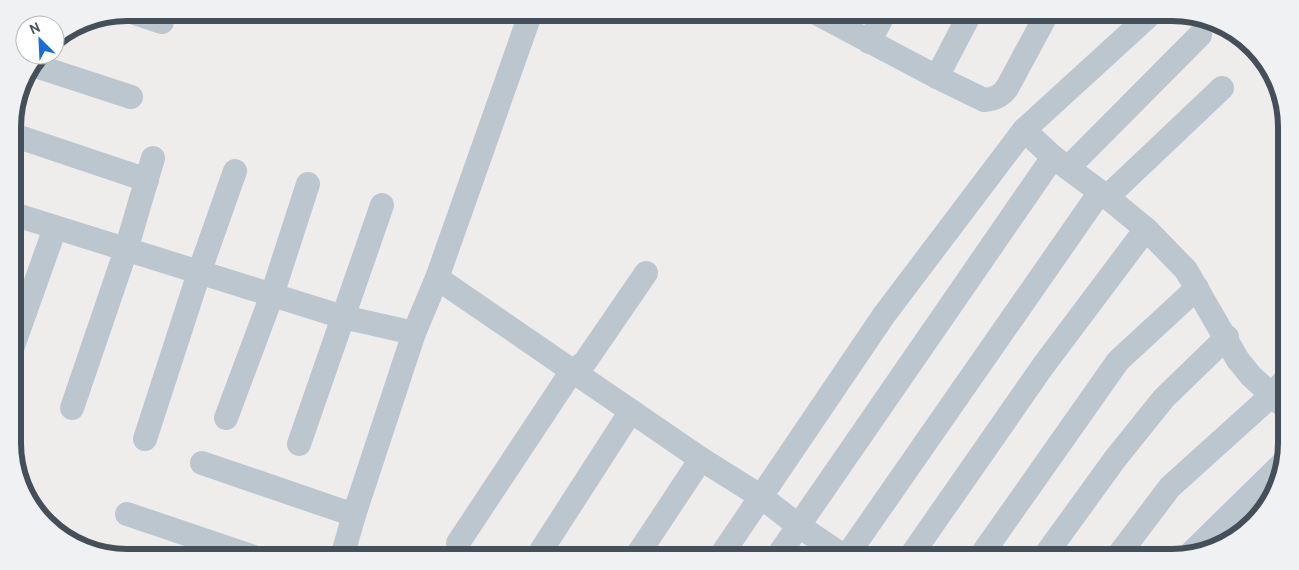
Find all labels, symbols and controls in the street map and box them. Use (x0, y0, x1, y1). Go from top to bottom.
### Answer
north arrow (15, 15, 65, 65)
text: N (27, 18, 43, 38)

